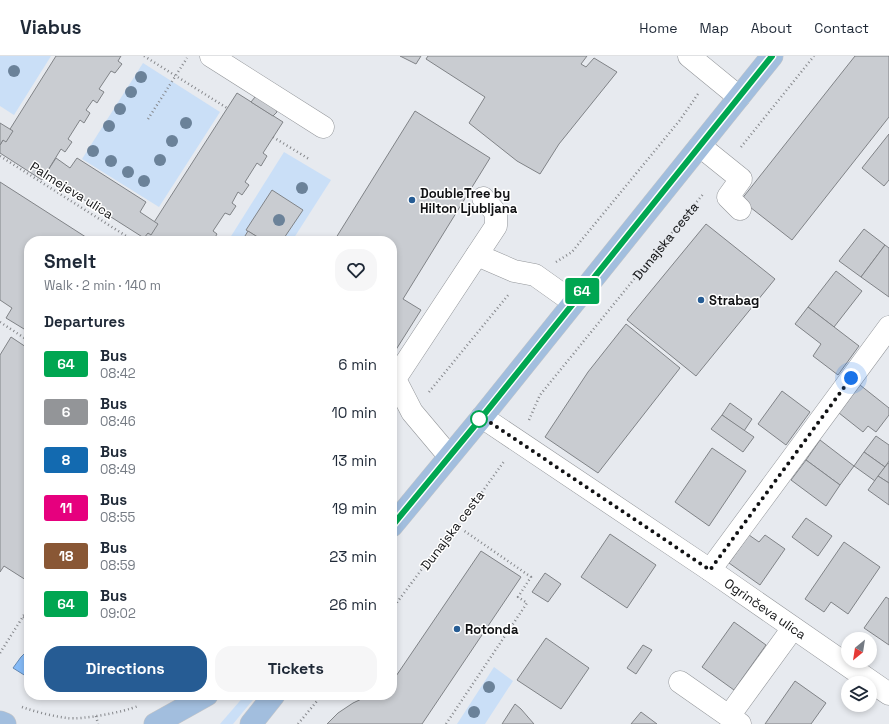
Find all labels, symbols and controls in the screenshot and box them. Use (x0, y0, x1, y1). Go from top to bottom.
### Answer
text: Viabus (20, 15, 82, 40)
text: Home (639, 19, 677, 37)
text: Map (699, 19, 729, 37)
text: About (751, 19, 792, 37)
text: Contact (814, 19, 869, 37)
street label: Palmejeva ulica (27, 158, 117, 223)
place label: DoubleTree by Hilton Ljubljana (420, 185, 518, 217)
marker: DoubleTree by Hilton Ljubljana (407, 195, 417, 205)
street label: Dunajska cesta (629, 198, 703, 283)
text: Smelt (44, 249, 96, 274)
button: heart (335, 249, 377, 291)
text: Walk · 2 min · 140 m (44, 277, 161, 294)
line badge: 64 (564, 278, 600, 304)
text: 64 (573, 282, 591, 300)
place label: Strabag (709, 292, 759, 309)
marker: Strabag (696, 295, 706, 305)
text: Departures (44, 312, 125, 331)
text: Bus (100, 346, 127, 365)
text: 64 (57, 355, 75, 373)
text: 6 min (338, 355, 377, 374)
text: 08:42 (100, 365, 136, 382)
your location (841, 368, 861, 388)
text: Bus (100, 394, 127, 413)
text: 6 (62, 403, 70, 421)
text: 10 min (331, 403, 377, 422)
unlabelled marker (470, 410, 488, 428)
text: 08:46 (100, 413, 136, 430)
text: Bus (100, 442, 127, 461)
text: 8 (62, 451, 70, 469)
text: 13 min (332, 451, 377, 470)
text: 08:49 (100, 461, 136, 478)
street label: Dunajska cesta (417, 487, 488, 573)
text: Bus (100, 490, 127, 509)
text: 11 (60, 499, 72, 517)
text: 19 min (332, 499, 377, 518)
text: 08:55 (100, 509, 135, 526)
text: Bus (100, 538, 127, 557)
text: 18 (59, 547, 73, 565)
text: 23 min (329, 547, 377, 566)
text: 08:59 (100, 557, 135, 574)
street label: Ogrinčeva ulica (721, 575, 810, 643)
text: Bus (100, 586, 127, 605)
text: 64 (57, 595, 75, 613)
text: 26 min (329, 595, 377, 614)
text: 09:02 (100, 605, 136, 622)
place label: Rotonda (465, 621, 519, 638)
marker: Rotonda (452, 624, 462, 634)
north arrow (841, 632, 877, 668)
map controls (841, 632, 877, 712)
button: Directions (44, 646, 207, 692)
button: Tickets (215, 646, 377, 692)
button: layers (841, 676, 877, 712)

